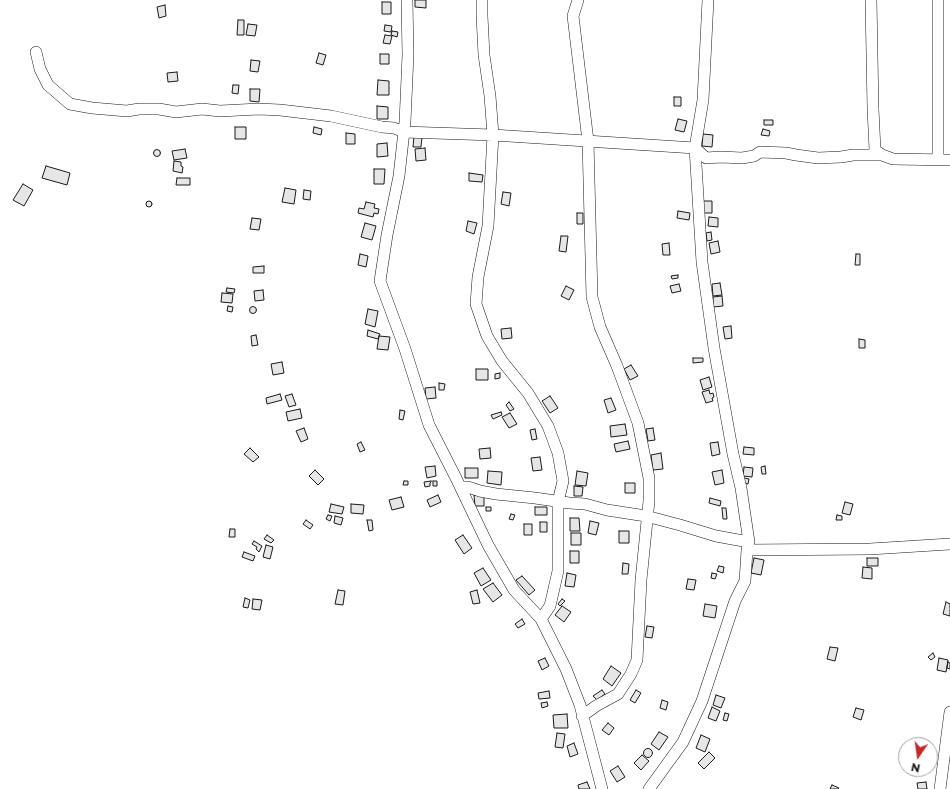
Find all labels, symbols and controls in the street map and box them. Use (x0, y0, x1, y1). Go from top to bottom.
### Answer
north arrow (898, 737, 938, 777)
text: N (910, 760, 921, 776)

